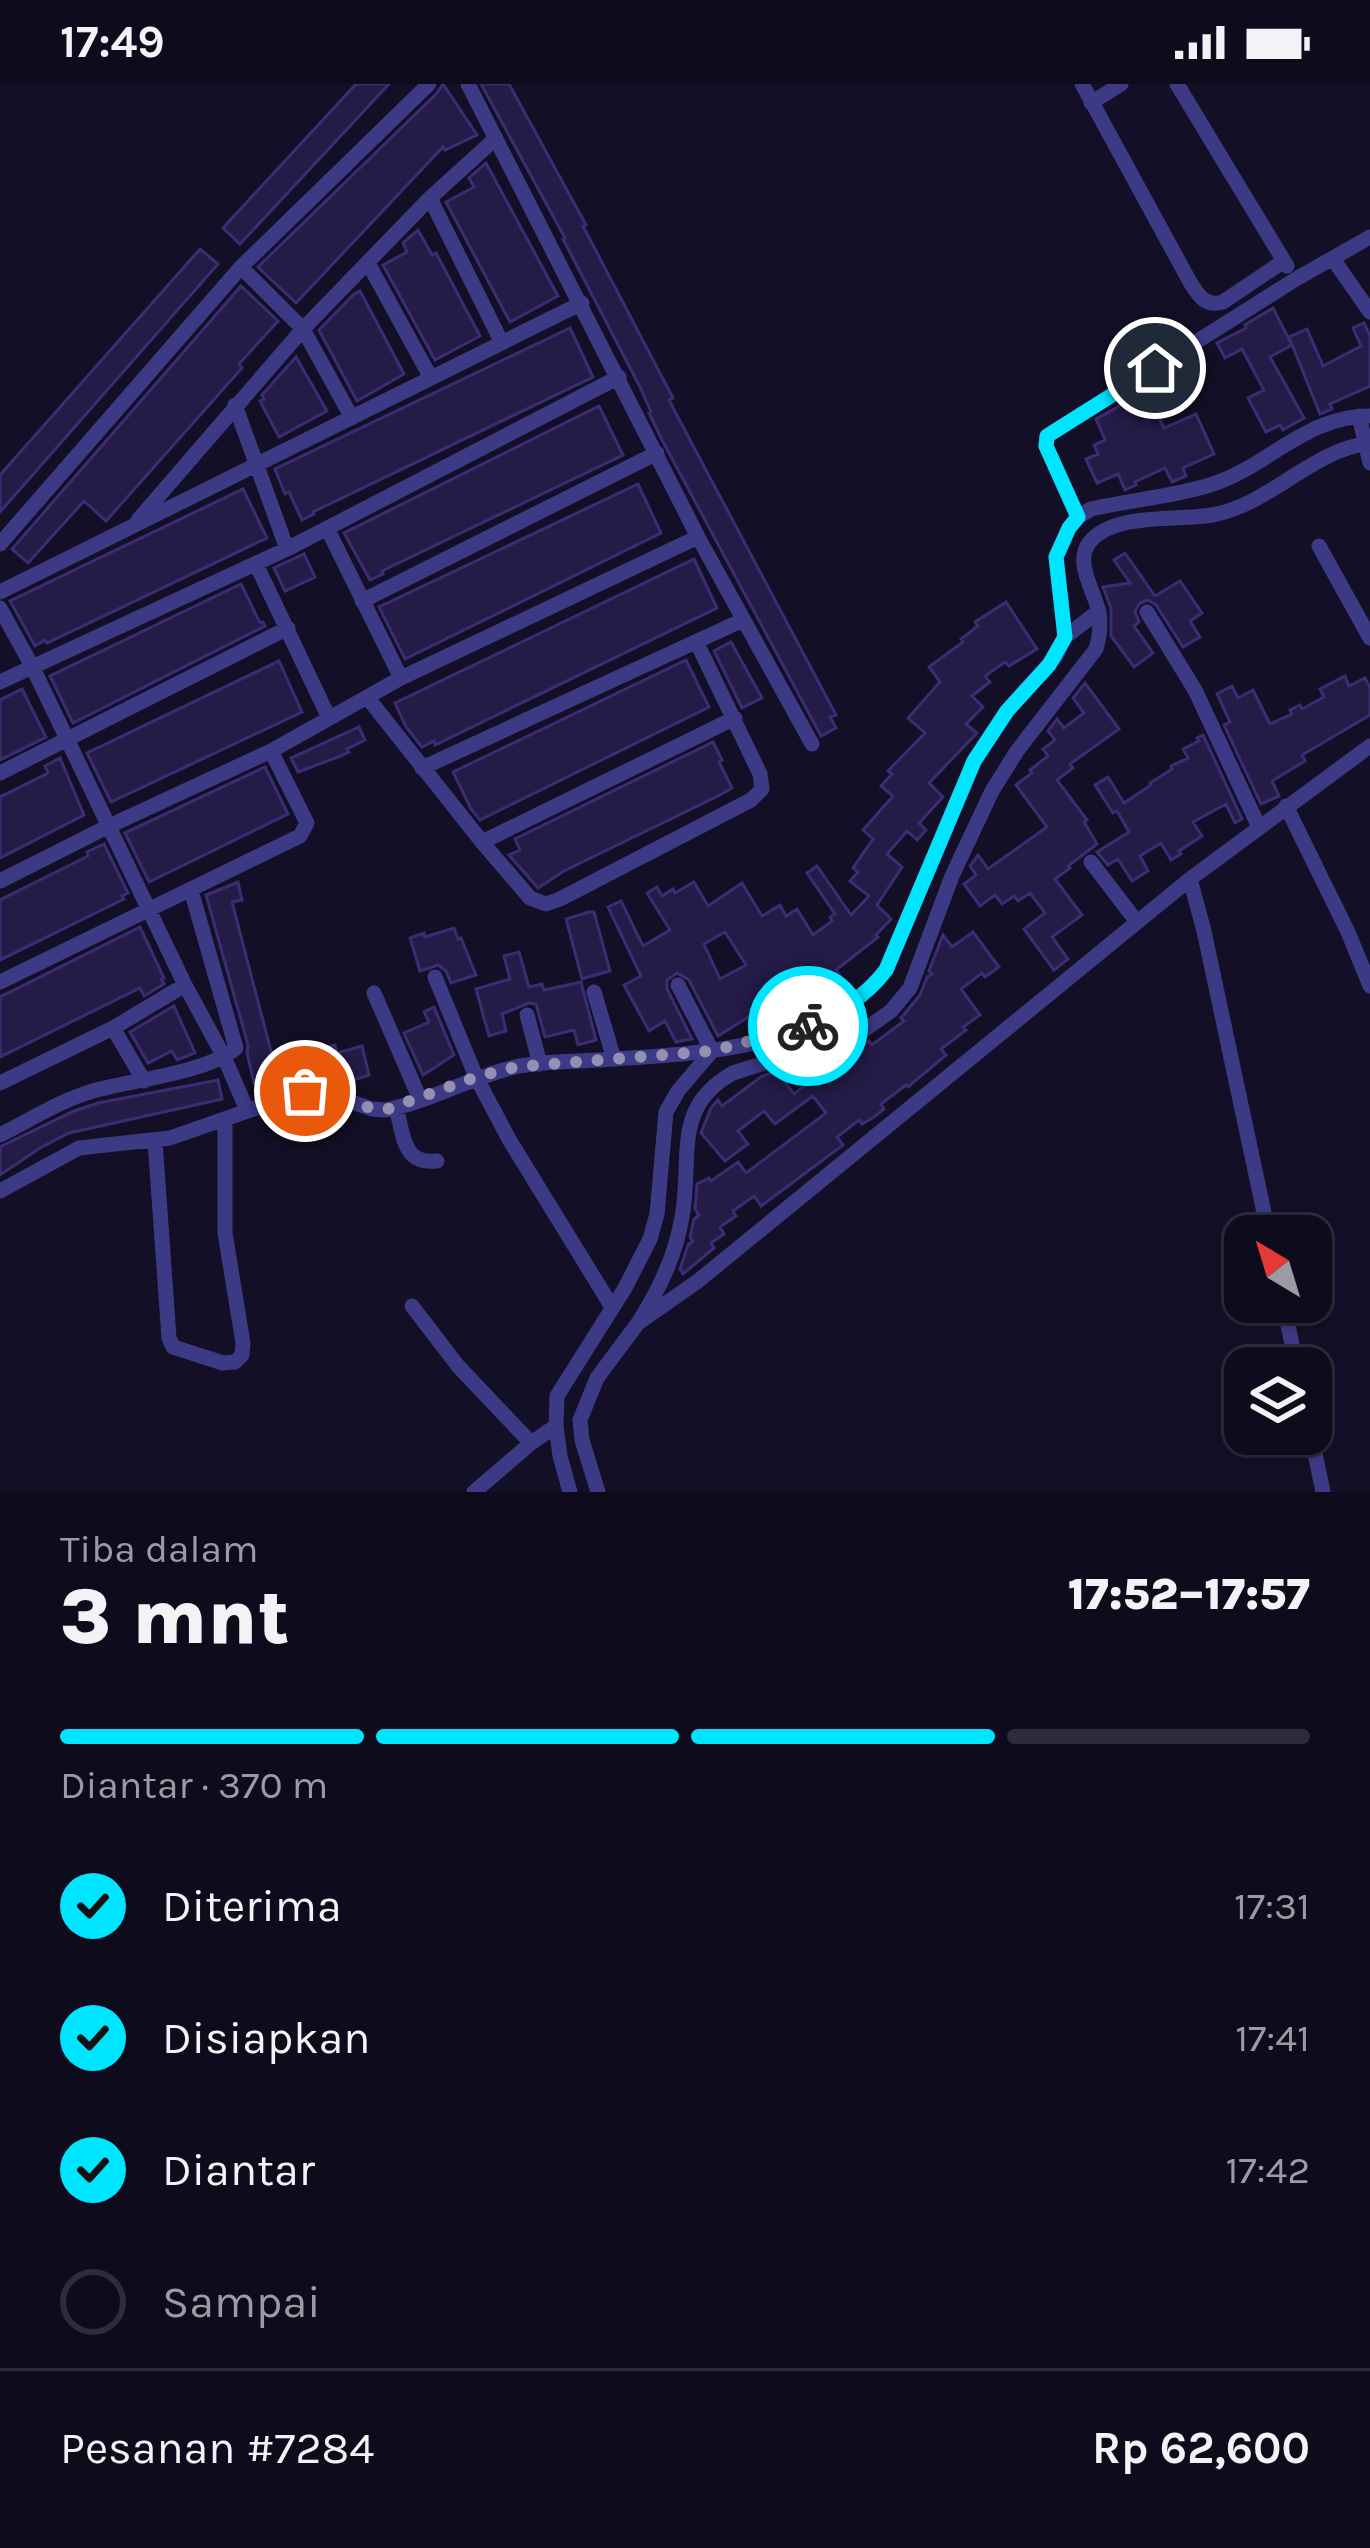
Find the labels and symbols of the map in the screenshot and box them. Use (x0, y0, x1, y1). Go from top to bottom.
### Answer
pin (1104, 317, 1206, 419)
courier (748, 966, 868, 1086)
pin (254, 1040, 356, 1142)
north arrow (1224, 1215, 1332, 1323)

